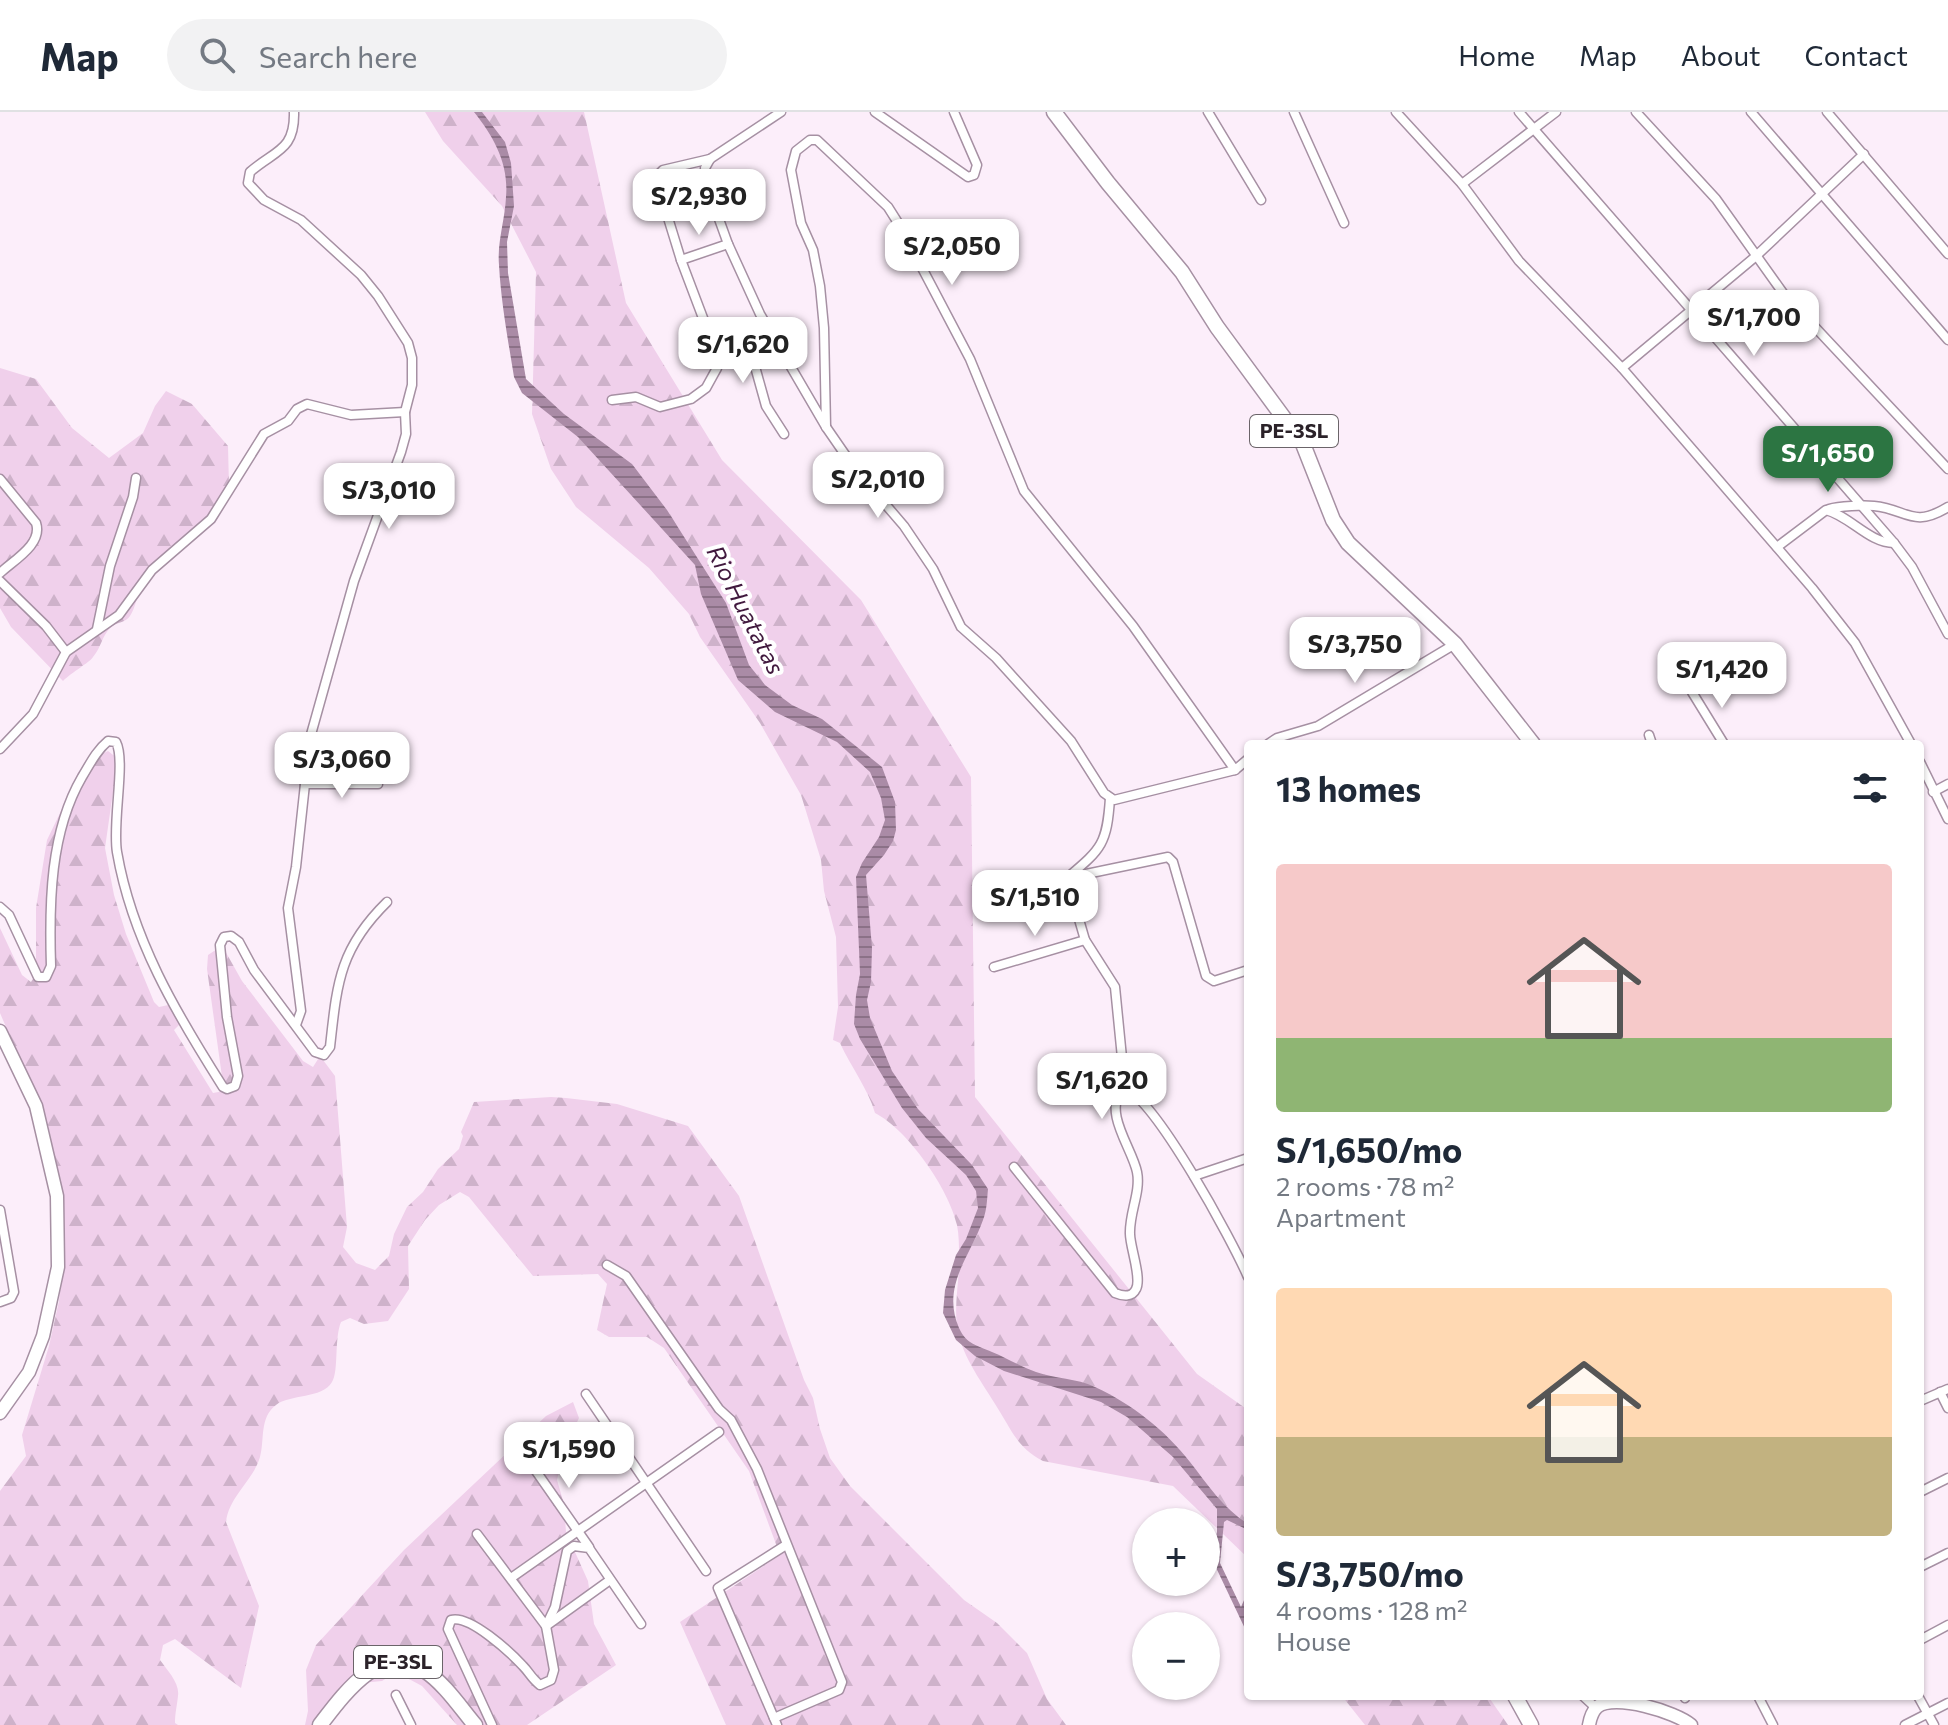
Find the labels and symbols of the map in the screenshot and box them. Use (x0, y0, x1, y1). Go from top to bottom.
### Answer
pin: S/2,930 (625, 169, 773, 237)
pin: S/2,050 (878, 219, 1026, 287)
pin: S/1,700 (1680, 290, 1828, 358)
pin: S/1,620 (669, 317, 817, 385)
road number: PE-3SL (1250, 415, 1338, 447)
pin: S/1,650 (1754, 426, 1902, 494)
pin: S/2,010 (804, 452, 952, 520)
pin: S/3,010 (315, 463, 463, 531)
water label: Rio Huatatas (701, 540, 791, 679)
pin: S/3,750 (1281, 617, 1429, 685)
pin: S/1,420 (1648, 642, 1796, 710)
pin: S/3,060 (268, 732, 416, 800)
pin: S/1,510 (961, 870, 1109, 938)
pin: S/1,620 (1028, 1053, 1176, 1121)
pin: S/1,590 (495, 1422, 643, 1490)
road number: PE-3SL (354, 1646, 442, 1678)

